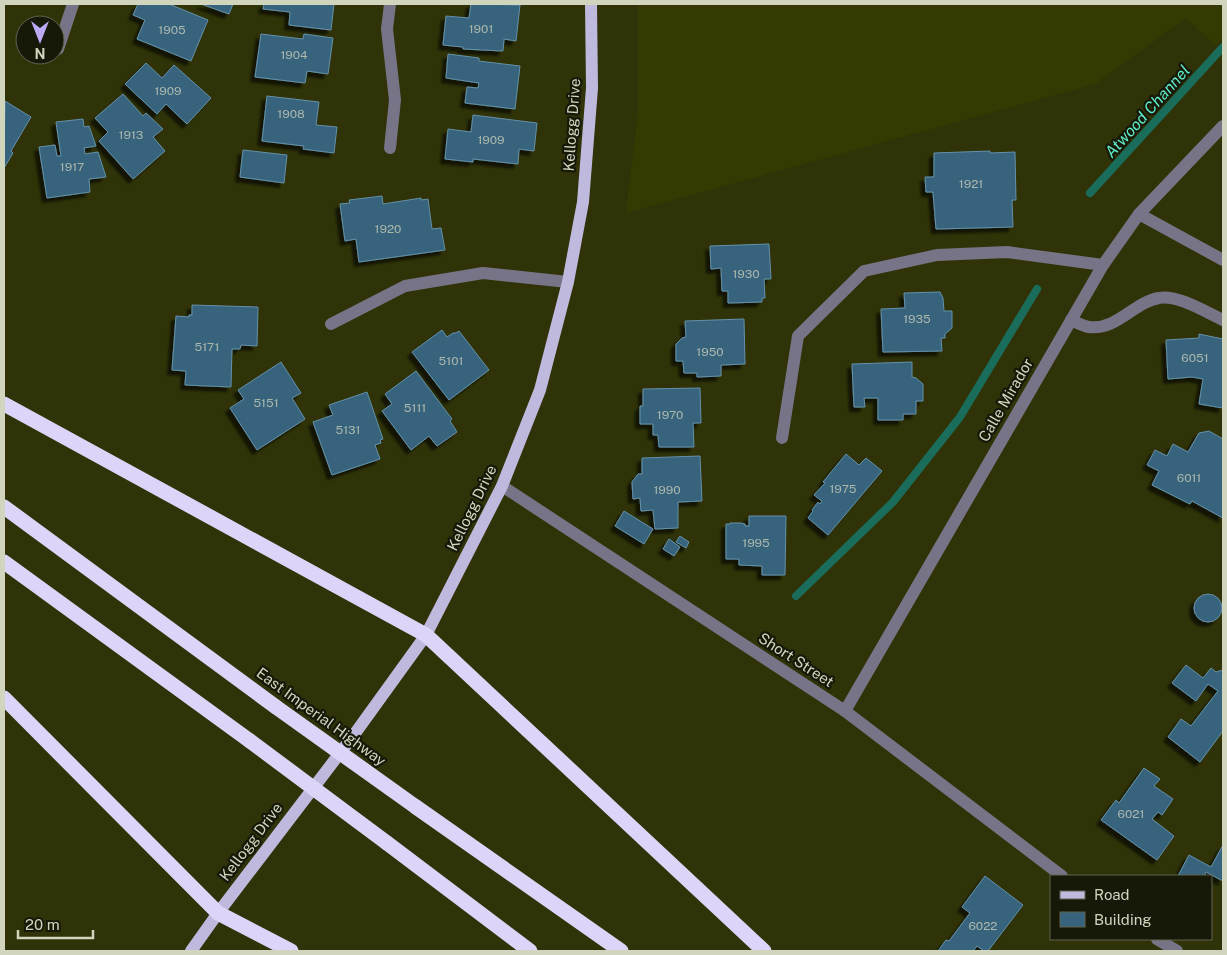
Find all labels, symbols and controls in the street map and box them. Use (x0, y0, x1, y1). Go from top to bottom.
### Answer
north arrow (15, 15, 65, 65)
house number: 1901 (469, 22, 493, 36)
house number: 1905 (158, 23, 186, 37)
text: N (35, 45, 45, 61)
house number: 1904 (280, 48, 308, 62)
water label: Atwood Channel (1101, 61, 1194, 161)
street label: Kellogg Drive (560, 78, 583, 172)
house number: 1909 (154, 84, 182, 98)
house number: 1908 (277, 107, 305, 121)
house number: 1913 (119, 128, 143, 142)
house number: 1909 (477, 133, 505, 147)
house number: 1917 (60, 160, 84, 174)
house number: 1921 (959, 177, 983, 191)
house number: 1920 (375, 222, 401, 236)
house number: 1930 (732, 267, 760, 281)
house number: 1935 (903, 312, 931, 326)
house number: 5171 (195, 340, 219, 354)
house number: 1950 (696, 345, 724, 359)
house number: 6051 (1181, 351, 1209, 365)
house number: 5101 (439, 354, 463, 368)
street label: Calle Mirador (975, 355, 1036, 444)
house number: 5151 (253, 396, 279, 410)
house number: 5111 (404, 401, 426, 415)
house number: 1970 (657, 408, 683, 422)
house number: 5131 (335, 423, 361, 437)
street label: Kellogg Drive (443, 462, 500, 553)
house number: 6011 (1177, 471, 1201, 485)
house number: 1975 (829, 482, 857, 496)
house number: 1990 (653, 483, 681, 497)
house number: 1995 (742, 536, 770, 550)
street label: Short Street (756, 629, 837, 690)
street label: East Imperial Highway (253, 664, 389, 769)
street label: Kellogg Drive (216, 799, 285, 884)
house number: 6021 (1118, 807, 1144, 821)
legend (1050, 875, 1212, 940)
text: Road (1094, 886, 1130, 903)
scale bar (18, 908, 92, 940)
text: Building (1094, 911, 1152, 928)
text: 20 m (25, 916, 60, 933)
house number: 6022 (968, 919, 998, 933)

